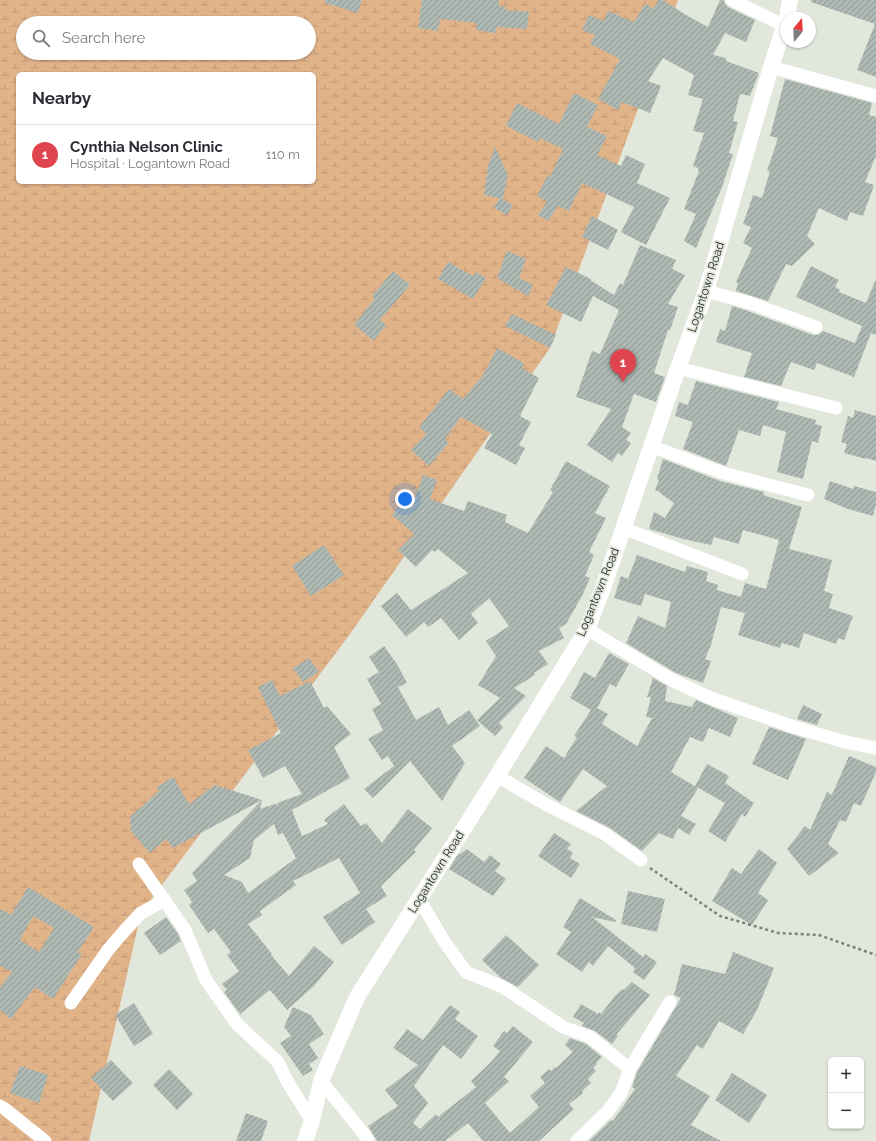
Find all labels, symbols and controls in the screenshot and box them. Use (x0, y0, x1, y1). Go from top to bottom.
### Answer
north arrow (780, 12, 816, 48)
search box (16, 16, 316, 60)
icon: search (30, 27, 52, 49)
text: Search here (62, 29, 145, 47)
text: Nearby (32, 88, 91, 108)
text: Cynthia Nelson Clinic (70, 138, 223, 156)
text: 1 (42, 147, 48, 162)
text: 110 m (266, 147, 300, 162)
text: Hospital · Logantown Road (70, 156, 230, 171)
street label: Logantown Road (685, 240, 727, 334)
pin: 1 (610, 349, 636, 382)
your location (395, 489, 415, 509)
street label: Logantown Road (574, 546, 622, 638)
street label: Logantown Road (405, 828, 467, 916)
map controls (828, 1057, 864, 1129)
button: + (828, 1057, 864, 1093)
button: − (828, 1093, 864, 1129)

